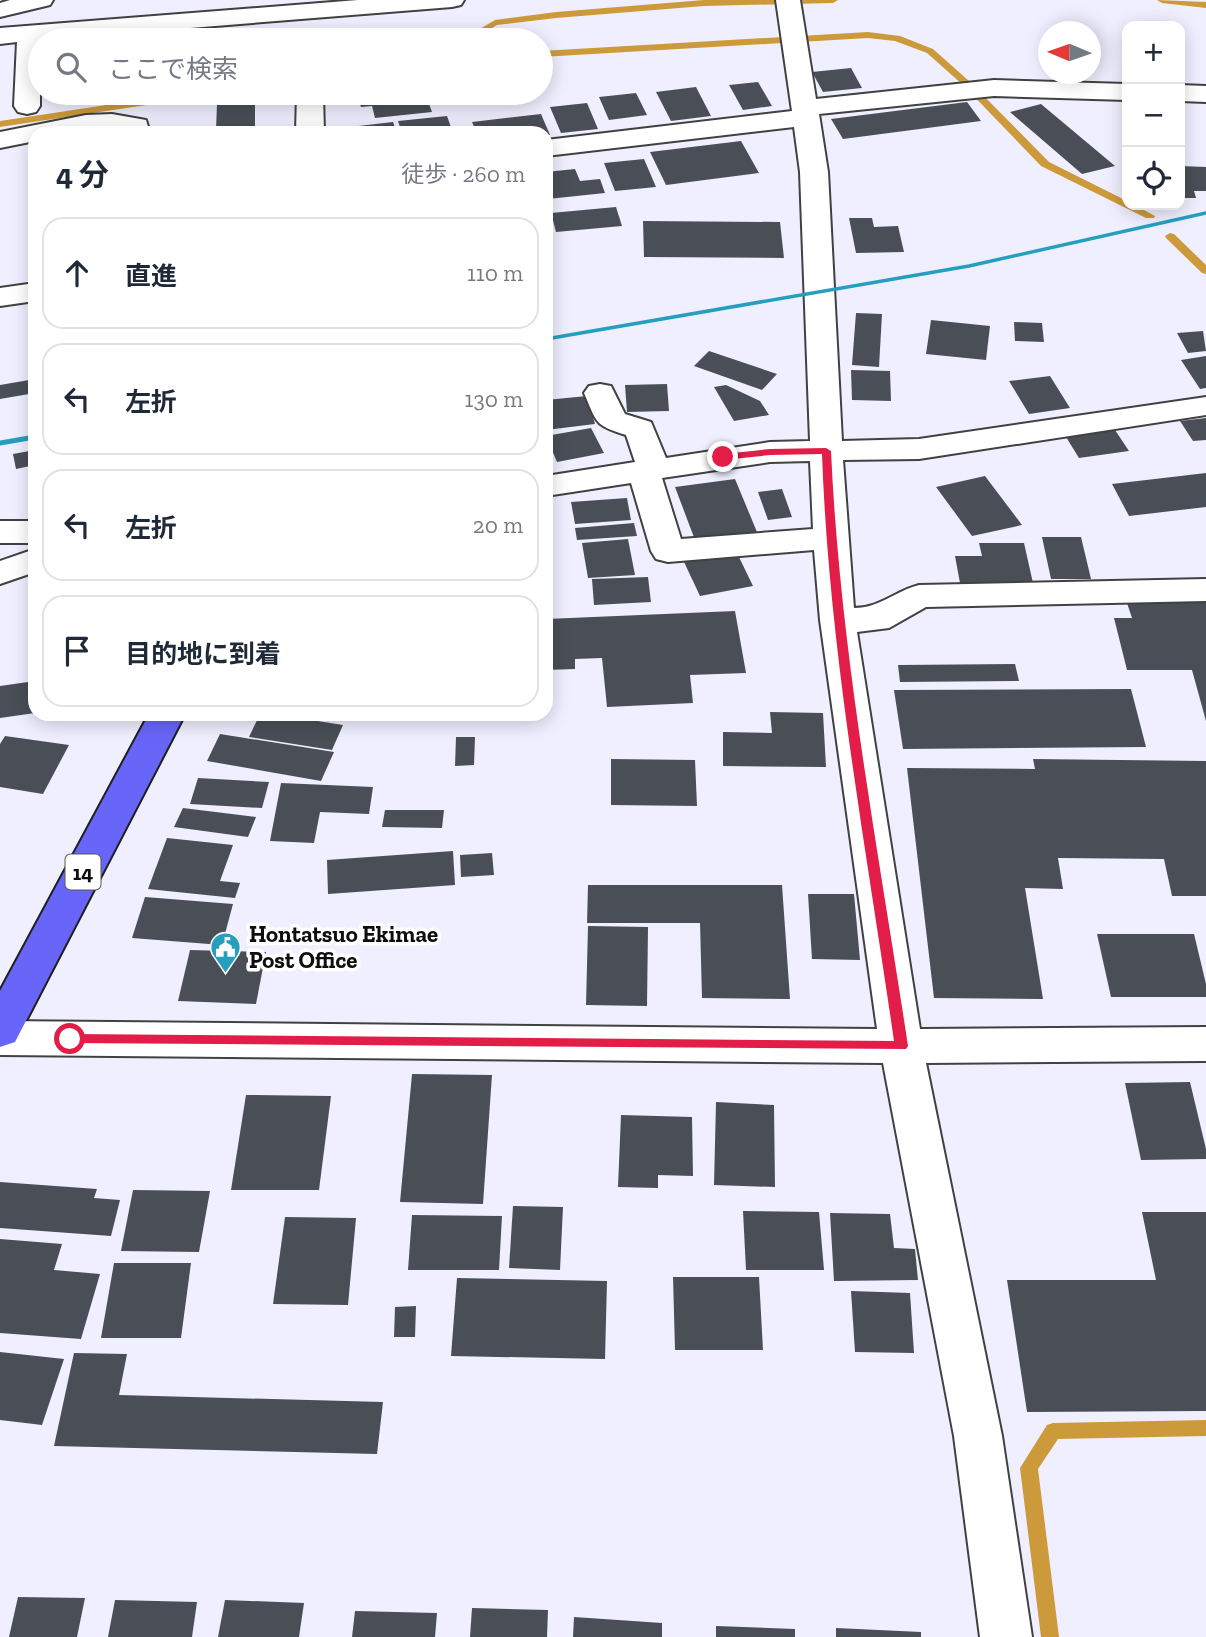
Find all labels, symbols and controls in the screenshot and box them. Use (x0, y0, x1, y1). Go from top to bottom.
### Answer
north arrow (1038, 21, 1101, 84)
map controls (1122, 21, 1185, 210)
button: + (1122, 21, 1185, 84)
search box (28, 28, 553, 105)
icon: search (52, 48, 90, 86)
text: ここで検索 (108, 53, 238, 85)
button: − (1122, 84, 1185, 147)
button: locate (1122, 147, 1185, 210)
text: 4 分 (56, 157, 109, 193)
text: 徒歩 · 260 m (401, 160, 525, 188)
icon: ahead (58, 254, 96, 292)
text: 110 m (467, 259, 523, 287)
text: 直進 (125, 260, 177, 292)
icon: left (58, 380, 96, 418)
text: 130 m (465, 385, 523, 413)
text: 左折 (125, 386, 177, 418)
route end (707, 441, 738, 472)
icon: left (58, 506, 96, 544)
text: 20 m (473, 511, 523, 539)
text: 左折 (125, 512, 177, 544)
icon: arrive (58, 632, 96, 670)
text: 目的地に到着 (125, 638, 281, 670)
road number: 14 (66, 854, 100, 890)
place label: Hontatsuo Ekimae Post Office (249, 920, 438, 974)
public building icon: Hontatsuo Ekimae Post Office (209, 930, 243, 974)
route start (54, 1023, 85, 1054)

